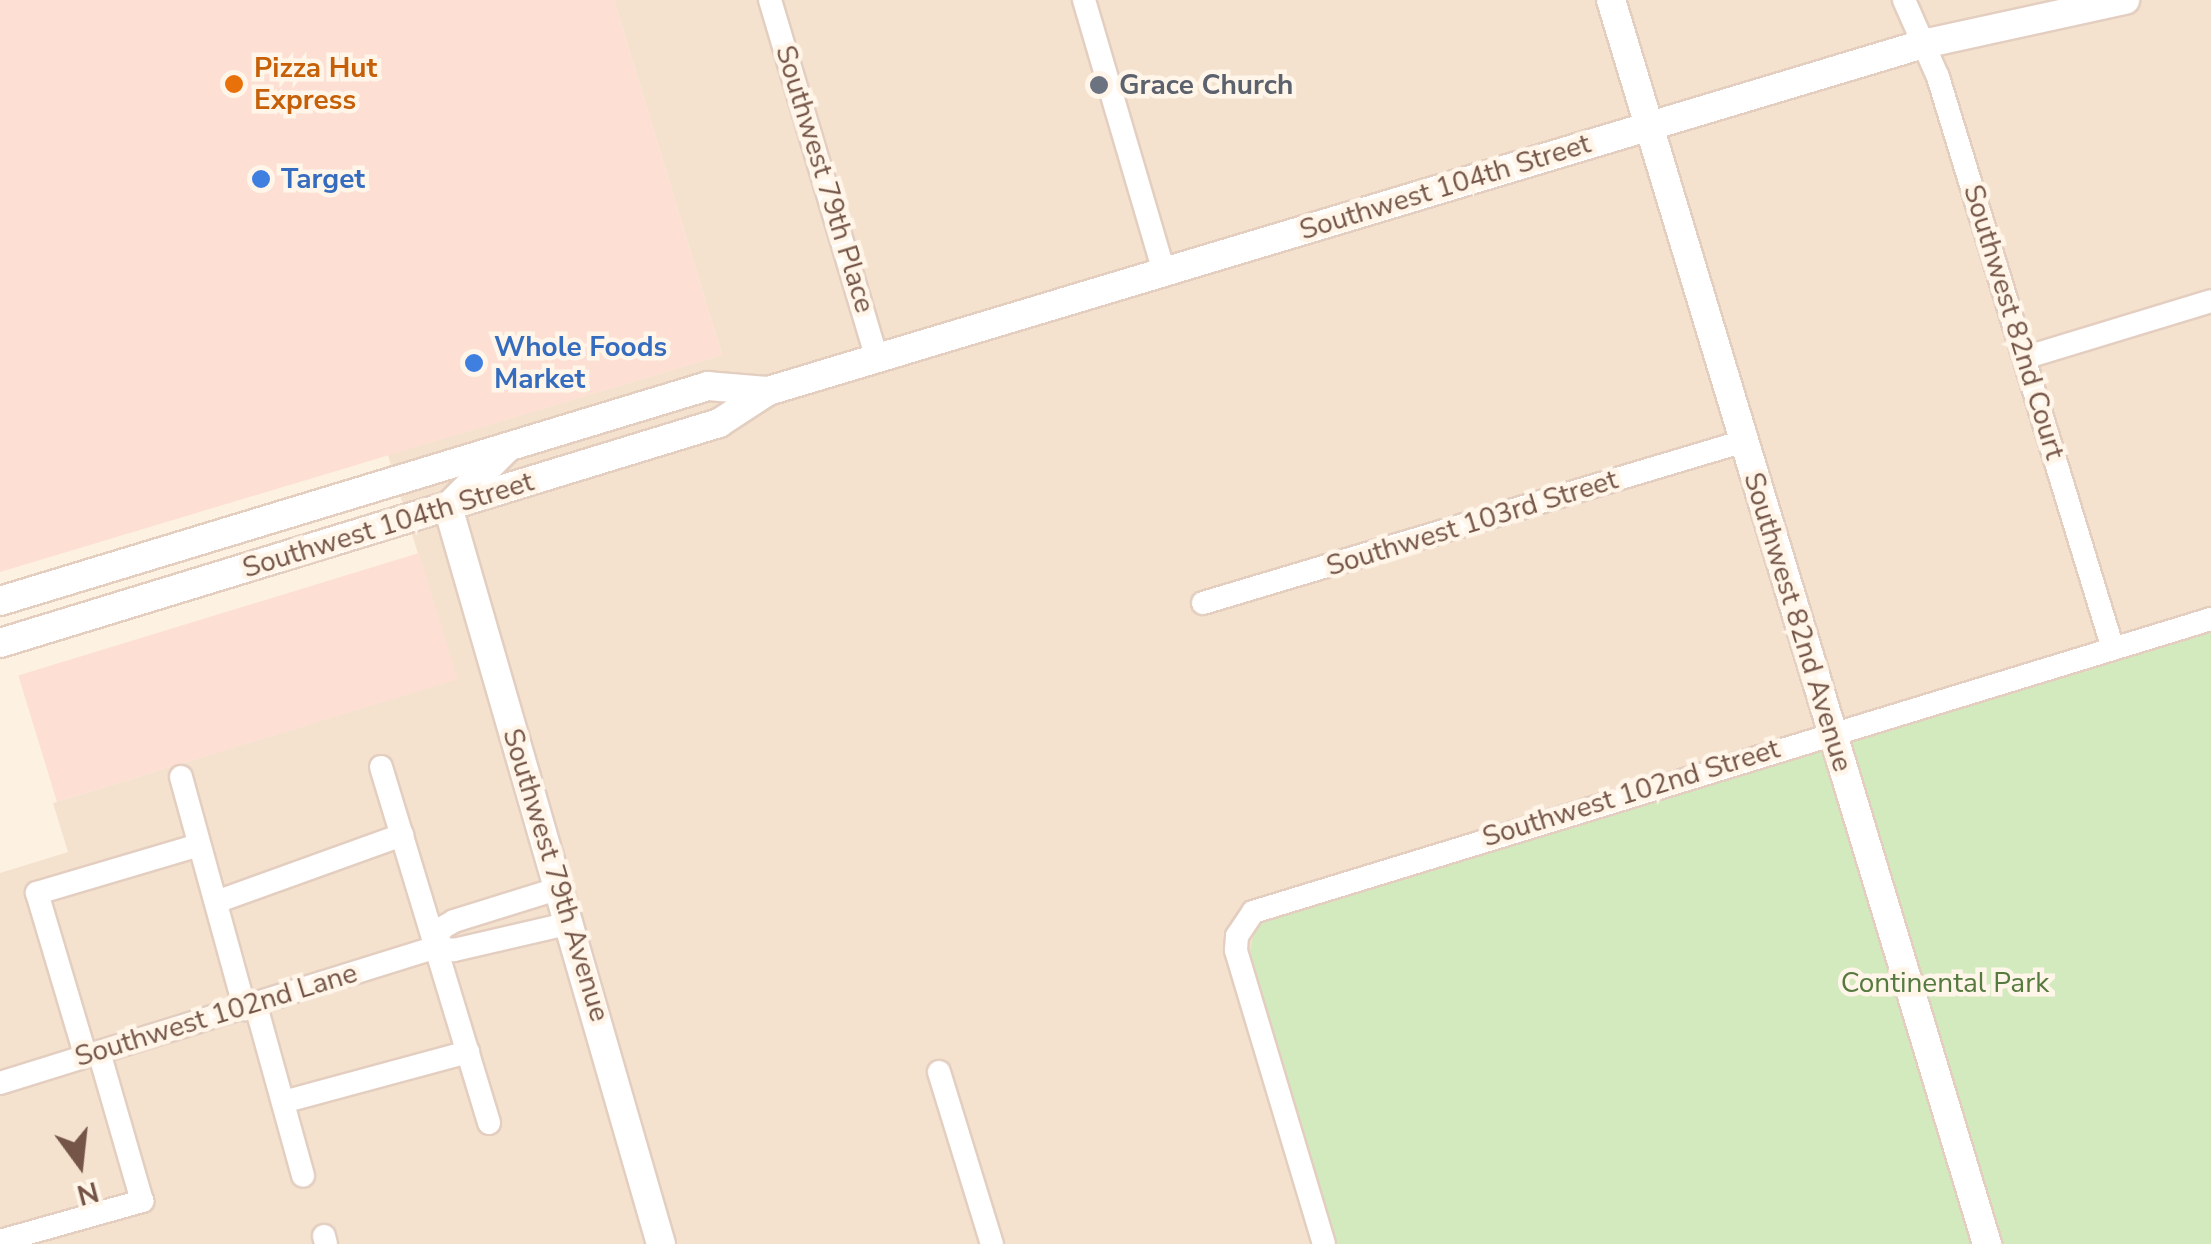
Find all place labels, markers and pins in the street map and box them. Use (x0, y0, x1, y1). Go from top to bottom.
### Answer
place label: Pizza Hut Express (254, 51, 377, 117)
place label: Grace Church (1119, 68, 1293, 102)
marker: Pizza Hut Express (223, 73, 245, 95)
marker: Grace Church (1088, 74, 1110, 96)
place label: Target (281, 162, 365, 196)
marker: Target (250, 168, 272, 190)
place label: Whole Foods Market (494, 330, 667, 396)
marker: Whole Foods Market (463, 352, 485, 374)

